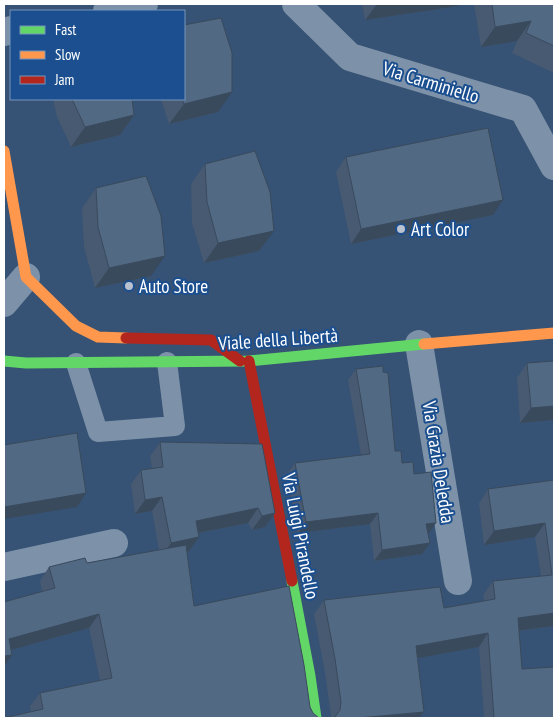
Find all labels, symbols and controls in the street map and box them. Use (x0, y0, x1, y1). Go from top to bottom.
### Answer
legend (10, 10, 185, 100)
text: Fast (55, 20, 76, 39)
text: Slow (55, 45, 80, 64)
street label: Via Carminiello (379, 56, 482, 108)
text: Jam (54, 70, 74, 89)
place label: Art Color (411, 217, 470, 241)
marker: Art Color (395, 223, 407, 235)
place label: Auto Store (139, 274, 208, 298)
marker: Auto Store (123, 280, 135, 292)
street label: Viale della Libertà (216, 323, 339, 355)
street label: Via Grazia Deledda (417, 398, 461, 525)
street label: Via Luigi Pirandello (277, 470, 325, 601)

